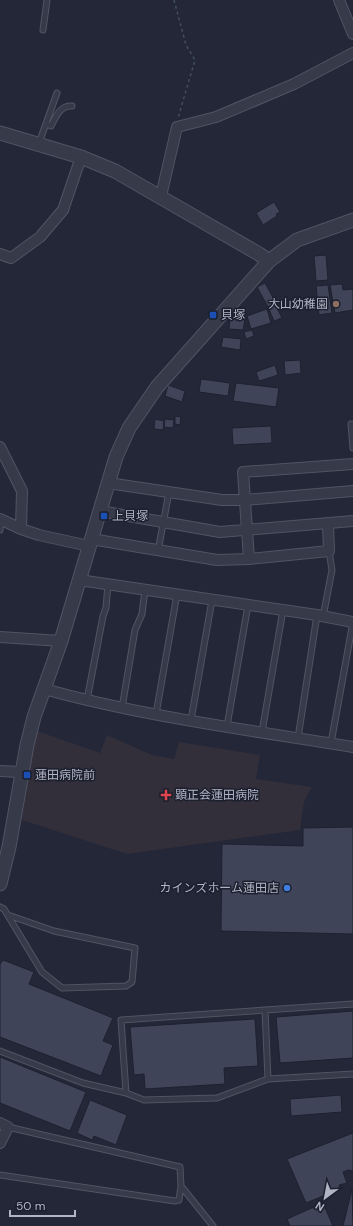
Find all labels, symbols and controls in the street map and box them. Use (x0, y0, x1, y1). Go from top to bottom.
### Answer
place label: 大山幼稚園 (268, 296, 328, 312)
marker: 大山幼稚園 (331, 299, 341, 309)
place label: 貝塚 (221, 307, 245, 323)
marker: 貝塚 (208, 310, 218, 320)
place label: 上貝塚 (112, 508, 148, 524)
marker: 上貝塚 (99, 511, 109, 521)
place label: 蓮田病院前 (35, 767, 95, 783)
marker: 蓮田病院前 (22, 770, 32, 780)
place label: 顕正会蓮田病院 (175, 787, 259, 803)
marker: 顕正会蓮田病院 (160, 789, 172, 801)
place label: カインズホーム蓮田店 (160, 880, 279, 896)
marker: カインズホーム蓮田店 (282, 883, 292, 893)
north arrow (305, 1178, 345, 1218)
scale bar (10, 1192, 75, 1218)
text: 50 m (16, 1198, 45, 1214)
text: N (313, 1198, 327, 1215)

